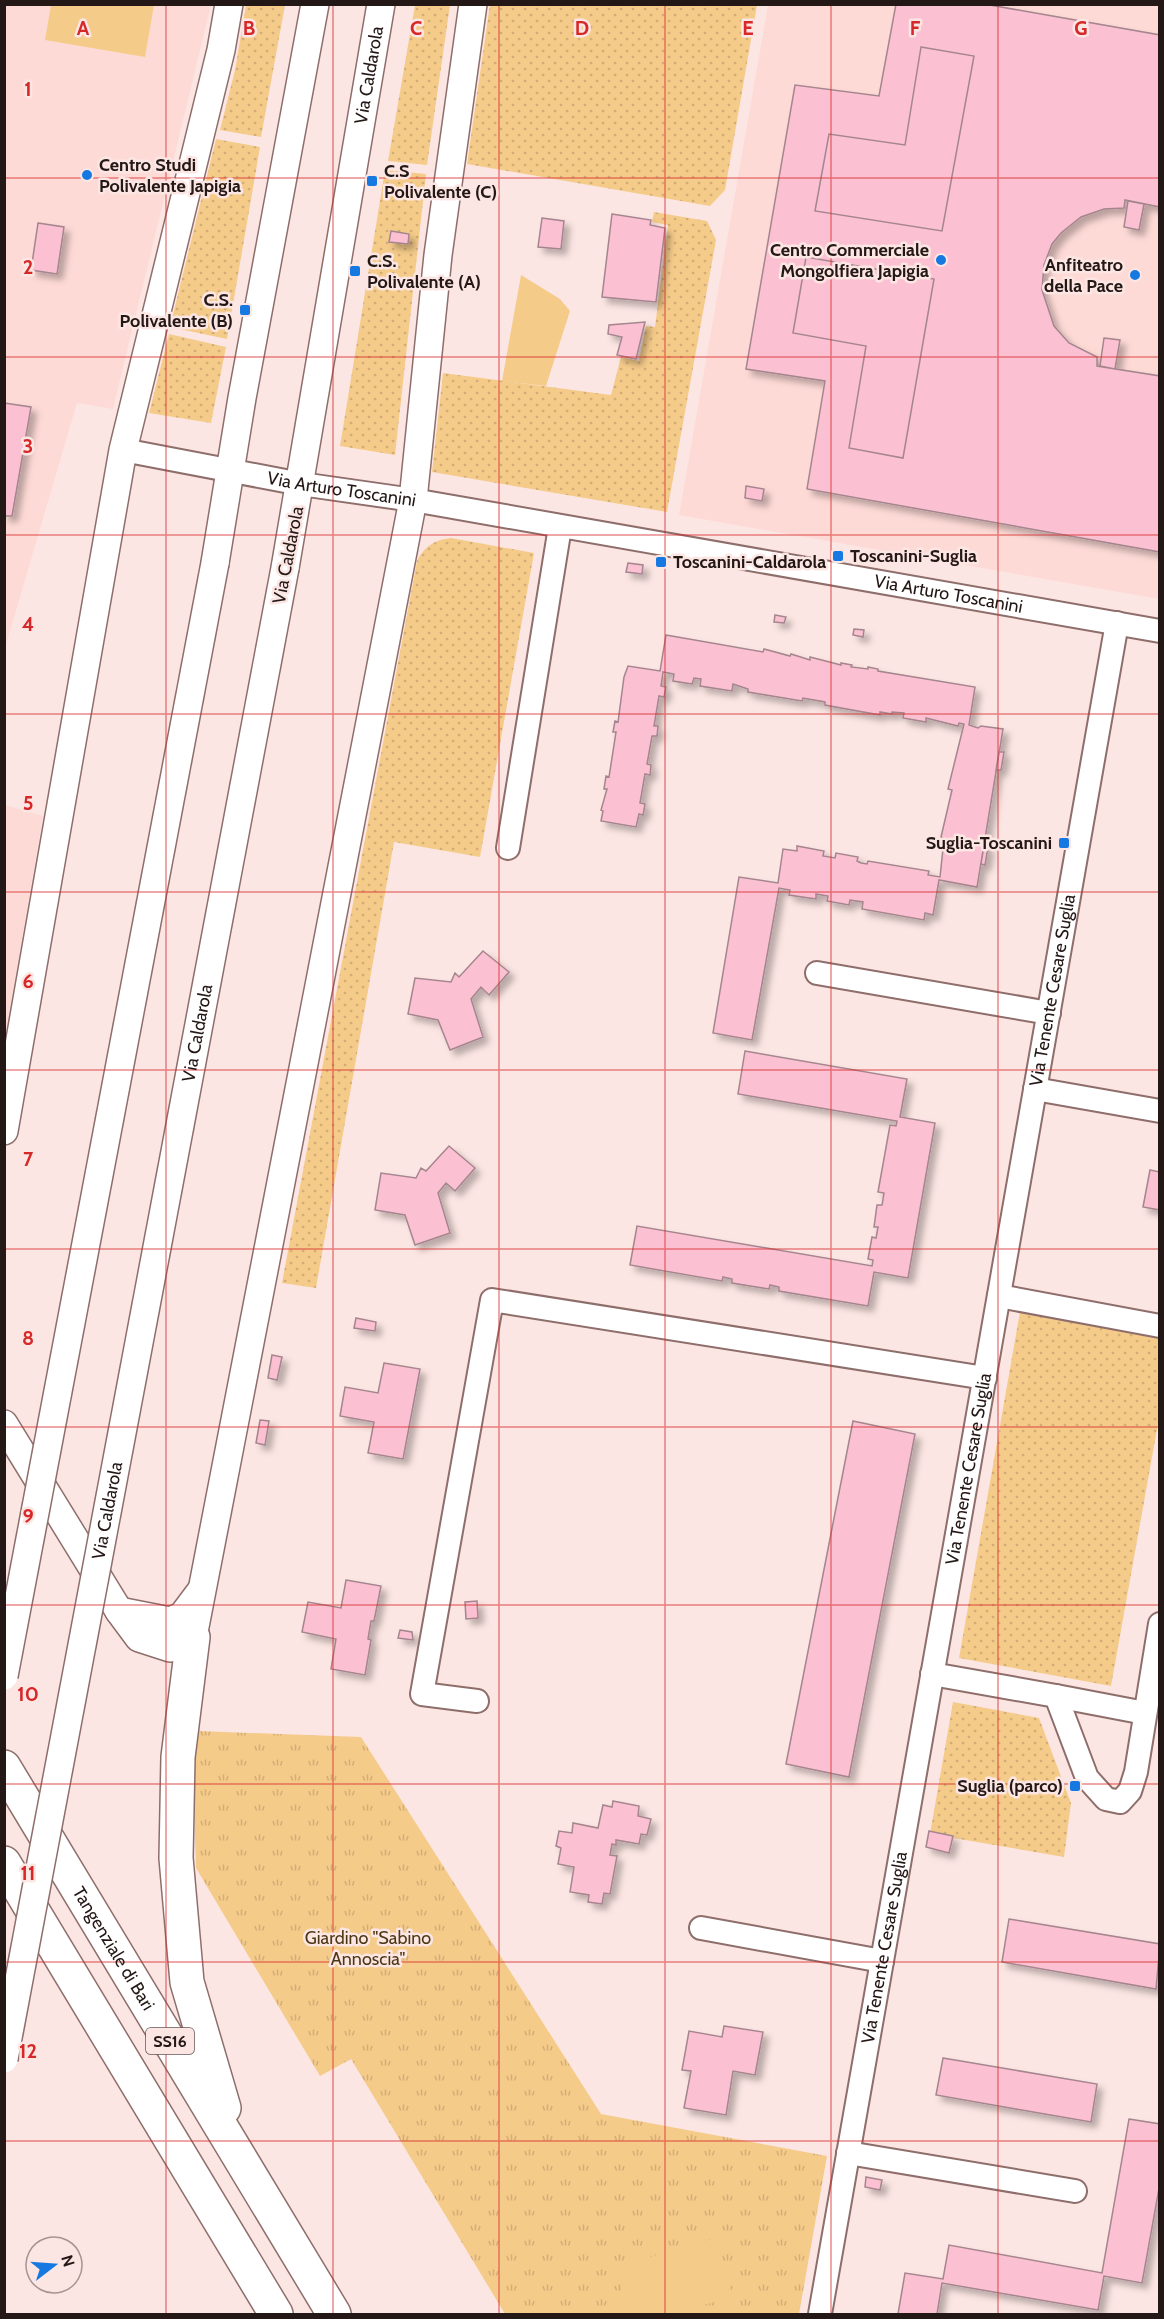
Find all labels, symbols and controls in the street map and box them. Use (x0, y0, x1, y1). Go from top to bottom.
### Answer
text: A (77, 16, 90, 40)
text: B (243, 16, 255, 40)
text: C (410, 16, 422, 40)
text: D (575, 16, 589, 40)
text: E (742, 16, 754, 40)
text: F (910, 16, 921, 40)
text: G (1074, 16, 1088, 40)
street label: Via Caldarola (350, 24, 388, 126)
text: 1 (24, 77, 32, 101)
place label: Centro Studi Polivalente Japigia (99, 154, 241, 197)
place label: C.S Polivalente (C) (384, 160, 497, 203)
marker: Centro Studi Polivalente Japigia (80, 168, 94, 182)
marker: C.S Polivalente (C) (365, 174, 379, 188)
place label: Centro Commerciale Mongolfiera Japigia (770, 239, 929, 282)
place label: C.S. Polivalente (A) (367, 250, 481, 293)
marker: Centro Commerciale Mongolfiera Japigia (934, 253, 948, 267)
place label: Anfiteatro della Pace (1044, 254, 1123, 297)
text: 2 (23, 255, 33, 279)
marker: C.S. Polivalente (A) (348, 264, 362, 278)
marker: Anfiteatro della Pace (1128, 268, 1142, 282)
place label: C.S. Polivalente (B) (120, 289, 233, 332)
marker: C.S. Polivalente (B) (238, 303, 252, 317)
text: 3 (23, 434, 33, 458)
street label: Via Arturo Toscanini (265, 467, 418, 511)
street label: Via Caldarola (268, 504, 308, 606)
place label: Toscanini-Suglia (850, 545, 977, 567)
marker: Toscanini-Suglia (831, 549, 845, 563)
place label: Toscanini-Caldarola (673, 551, 826, 573)
marker: Toscanini-Caldarola (654, 555, 668, 569)
street label: Via Arturo Toscanini (873, 570, 1024, 618)
text: 4 (22, 612, 34, 636)
text: 5 (23, 791, 33, 815)
place label: Suglia-Toscanini (926, 832, 1052, 854)
marker: Suglia-Toscanini (1057, 836, 1071, 850)
street label: Via Tenente Cesare Suglia (1025, 892, 1080, 1088)
text: 6 (22, 969, 34, 993)
street label: Via Caldarola (177, 982, 217, 1084)
text: 7 (23, 1147, 34, 1171)
text: 8 (22, 1326, 34, 1350)
street label: Via Tenente Cesare Suglia (941, 1371, 996, 1567)
street label: Via Caldarola (87, 1460, 127, 1561)
text: 9 (22, 1504, 34, 1528)
text: 10 (17, 1682, 39, 1706)
place label: Suglia (parco) (957, 1775, 1063, 1797)
marker: Suglia (parco) (1068, 1779, 1082, 1793)
street label: Via Tenente Cesare Suglia (857, 1849, 912, 2045)
text: 11 (21, 1861, 35, 1885)
street label: Tangenziale di Bari (68, 1883, 159, 2014)
park label: Giardino "Sabino Annoscia" (305, 1927, 431, 1970)
road number: SS16 (146, 2028, 194, 2054)
text: 12 (19, 2039, 37, 2063)
north arrow (24, 2235, 84, 2295)
text: N (57, 2253, 79, 2269)

